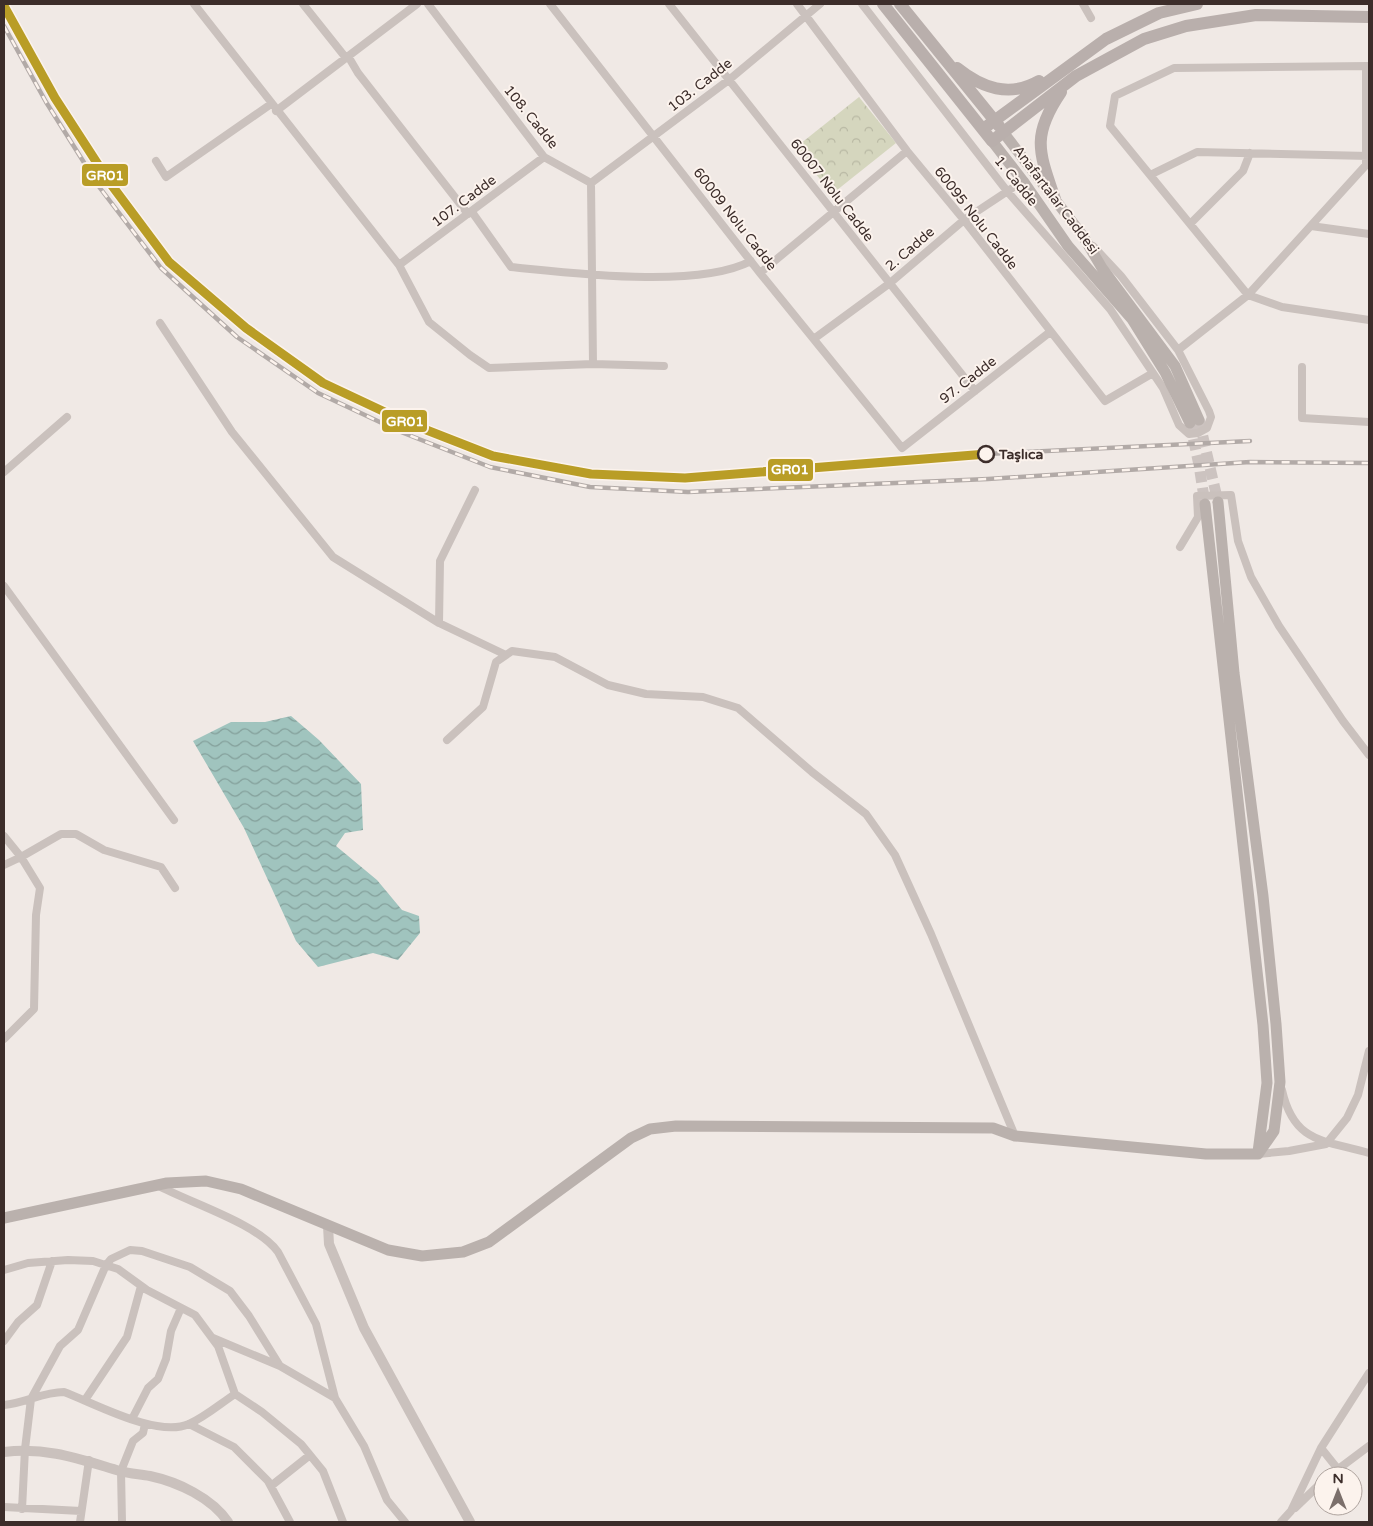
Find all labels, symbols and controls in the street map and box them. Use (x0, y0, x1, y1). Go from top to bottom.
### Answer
street label: 103. Cadde (664, 55, 736, 115)
street label: 108. Cadde (500, 82, 562, 152)
street label: 60007 Nolu Cadde (787, 135, 878, 245)
street label: Anafartalar Caddesi (1010, 142, 1102, 258)
street label: 1. Cadde (991, 153, 1041, 209)
line badge: GR01 (81, 163, 129, 187)
street label: 60095 Nolu Cadde (931, 163, 1022, 273)
street label: 60009 Nolu Cadde (690, 164, 781, 274)
text: GR01 (86, 167, 124, 184)
street label: 107. Cadde (428, 171, 500, 231)
street label: 2. Cadde (882, 223, 938, 275)
street label: 97. Cadde (936, 353, 1000, 407)
line badge: GR01 (381, 409, 428, 433)
text: GR01 (386, 413, 424, 430)
marker: Taşlıca (977, 445, 995, 463)
place label: Taşlıca (998, 446, 1043, 463)
line badge: GR01 (767, 458, 814, 482)
text: GR01 (771, 461, 809, 478)
north arrow (1313, 1466, 1363, 1516)
text: N (1332, 1470, 1344, 1487)

